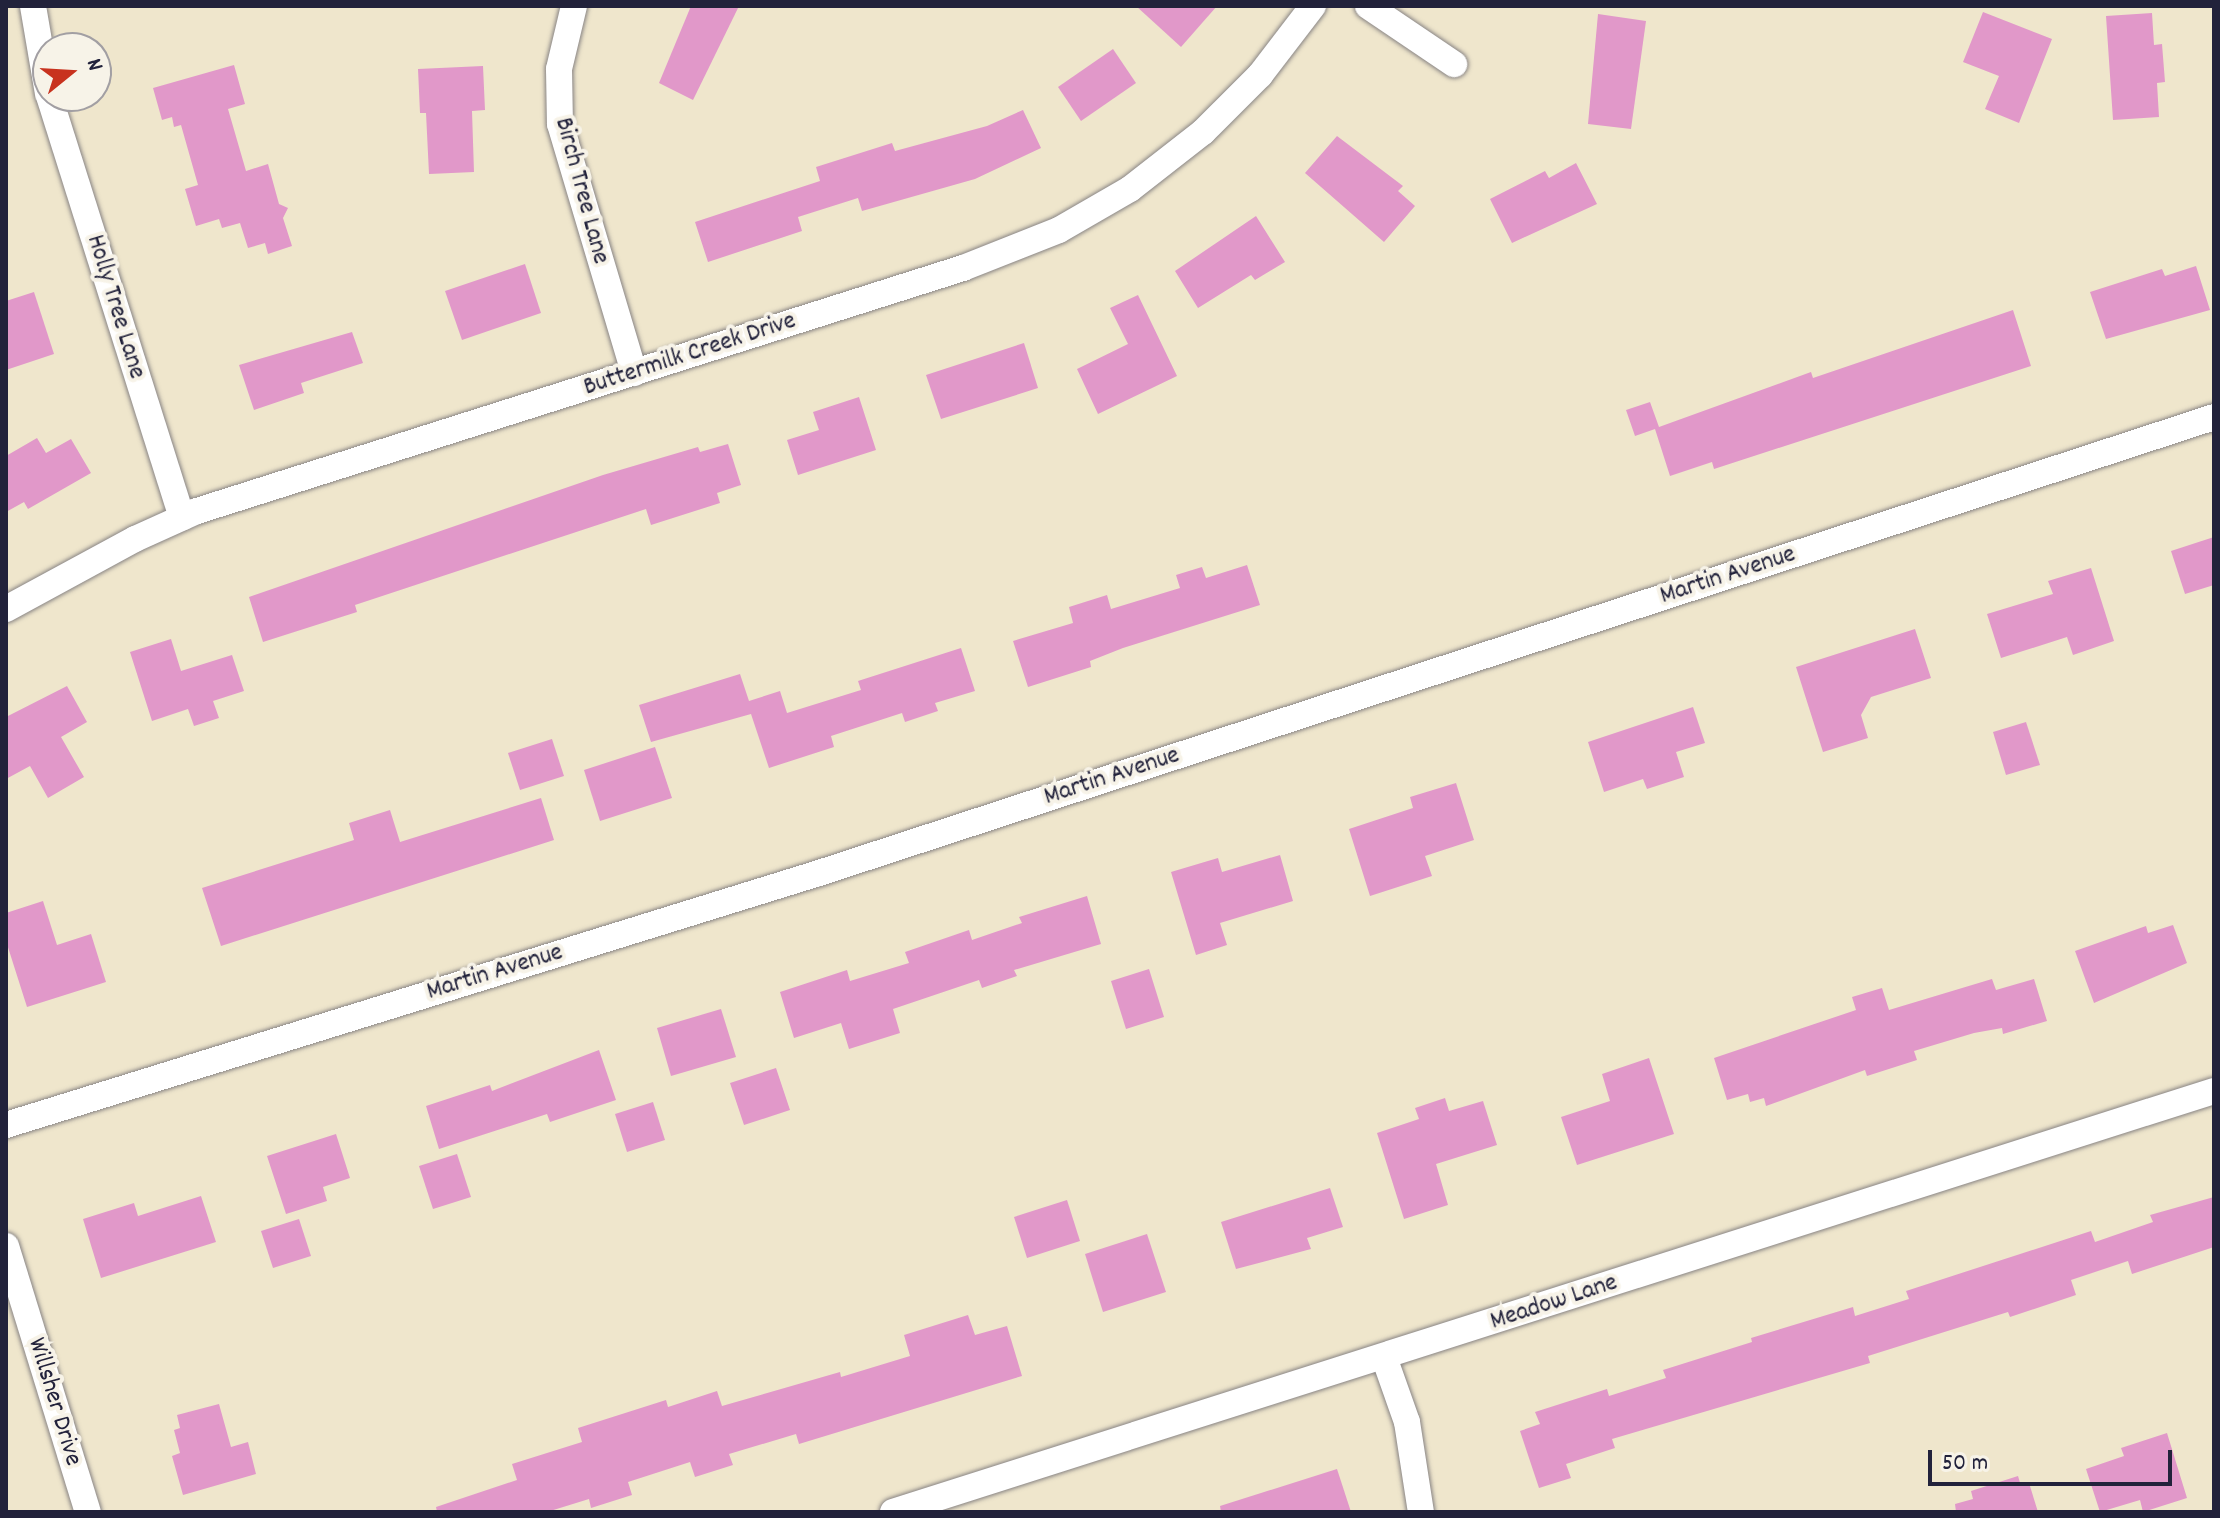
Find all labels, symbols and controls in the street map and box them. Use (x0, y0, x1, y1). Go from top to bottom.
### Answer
north arrow (32, 32, 112, 112)
text: N (77, 55, 110, 75)
street label: Birch Tree Lane (546, 114, 616, 268)
street label: Holly Tree Lane (78, 231, 152, 383)
street label: Buttermilk Creek Drive (580, 306, 800, 404)
street label: Martin Avenue (1656, 539, 1800, 613)
street label: Martin Avenue (1040, 740, 1184, 814)
street label: Martin Avenue (423, 938, 567, 1008)
street label: Meadow Lane (1487, 1268, 1621, 1338)
street label: Willsher Drive (20, 1334, 88, 1470)
scale bar (1932, 1434, 2176, 1484)
text: 50 m (1942, 1447, 1988, 1481)

